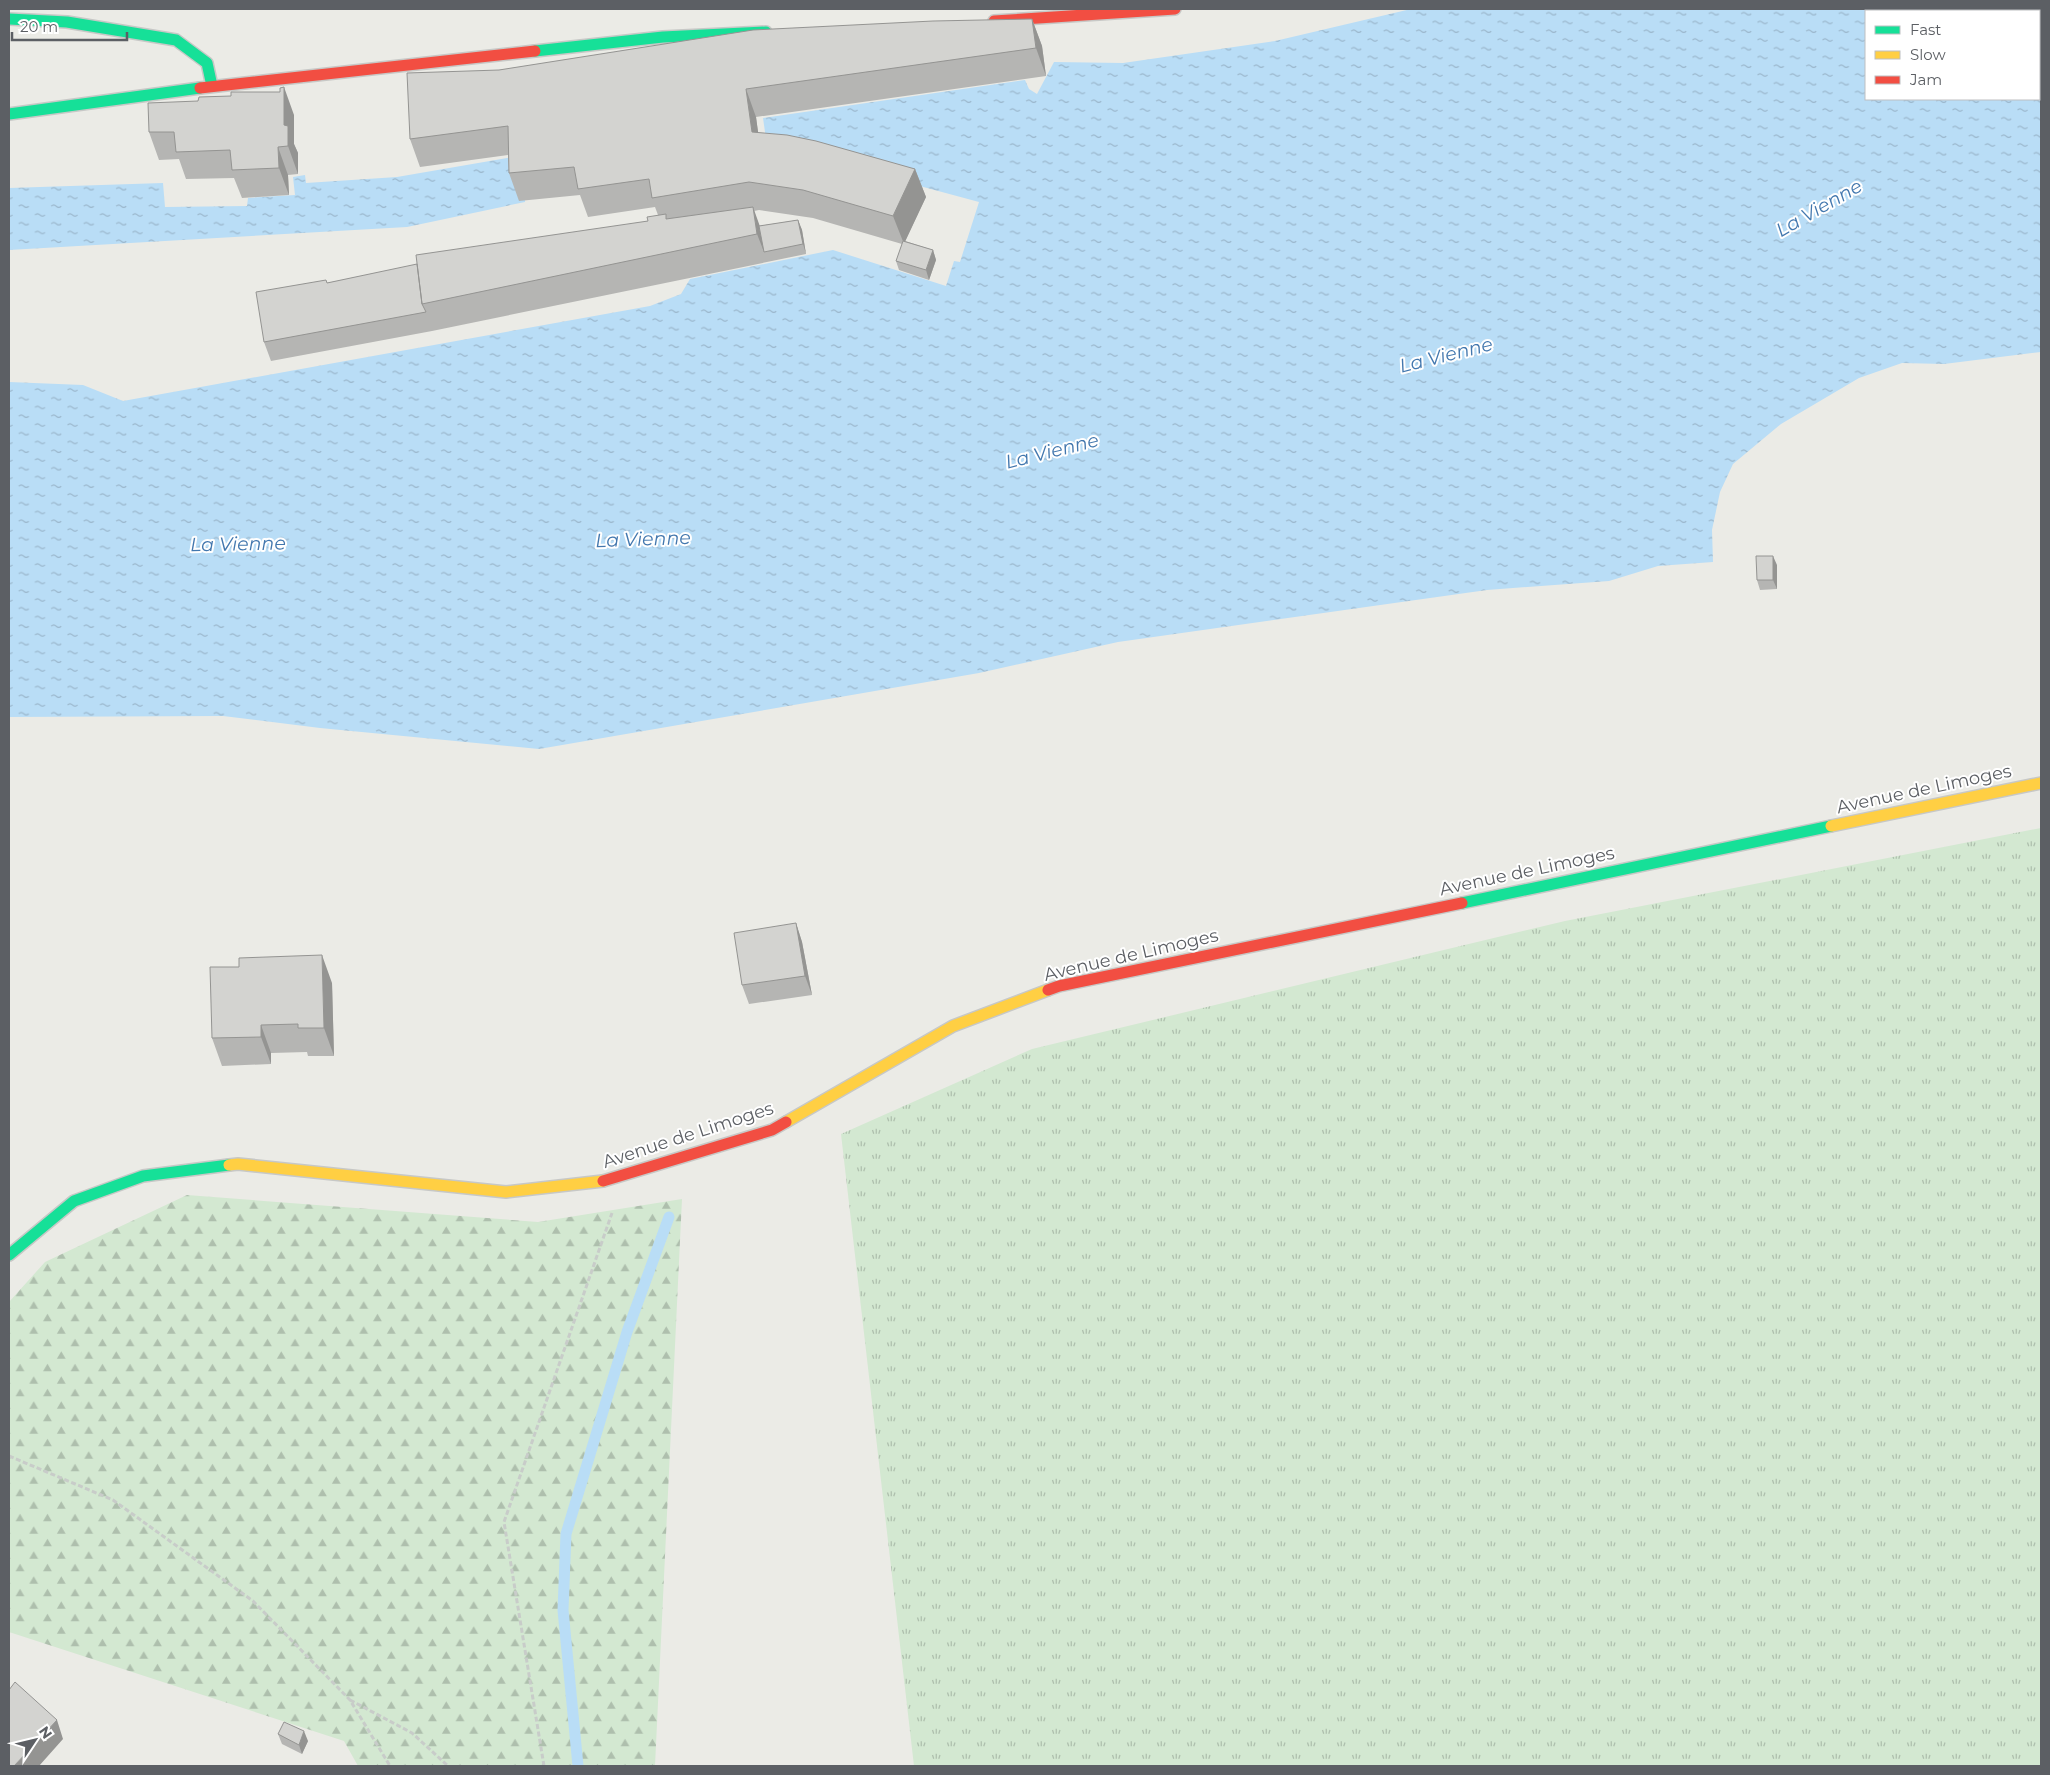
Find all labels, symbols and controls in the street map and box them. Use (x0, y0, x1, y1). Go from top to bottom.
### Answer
scale bar (12, 10, 128, 42)
legend (1865, 10, 2040, 100)
text: 20 m (20, 17, 58, 36)
text: Fast (1910, 20, 1941, 39)
text: Slow (1910, 45, 1946, 64)
text: Jam (1909, 70, 1942, 89)
water label: La Vienne (1772, 174, 1866, 242)
water label: La Vienne (1397, 332, 1495, 378)
water label: La Vienne (1003, 428, 1101, 474)
water label: La Vienne (595, 526, 691, 552)
water label: La Vienne (190, 532, 286, 556)
street label: Avenue de Limoges (1835, 760, 2014, 818)
street label: Avenue de Limoges (1438, 842, 1617, 900)
street label: Avenue de Limoges (1042, 924, 1221, 986)
street label: Avenue de Limoges (600, 1097, 776, 1173)
north arrow (10, 1715, 60, 1765)
text: N (35, 1723, 56, 1742)

